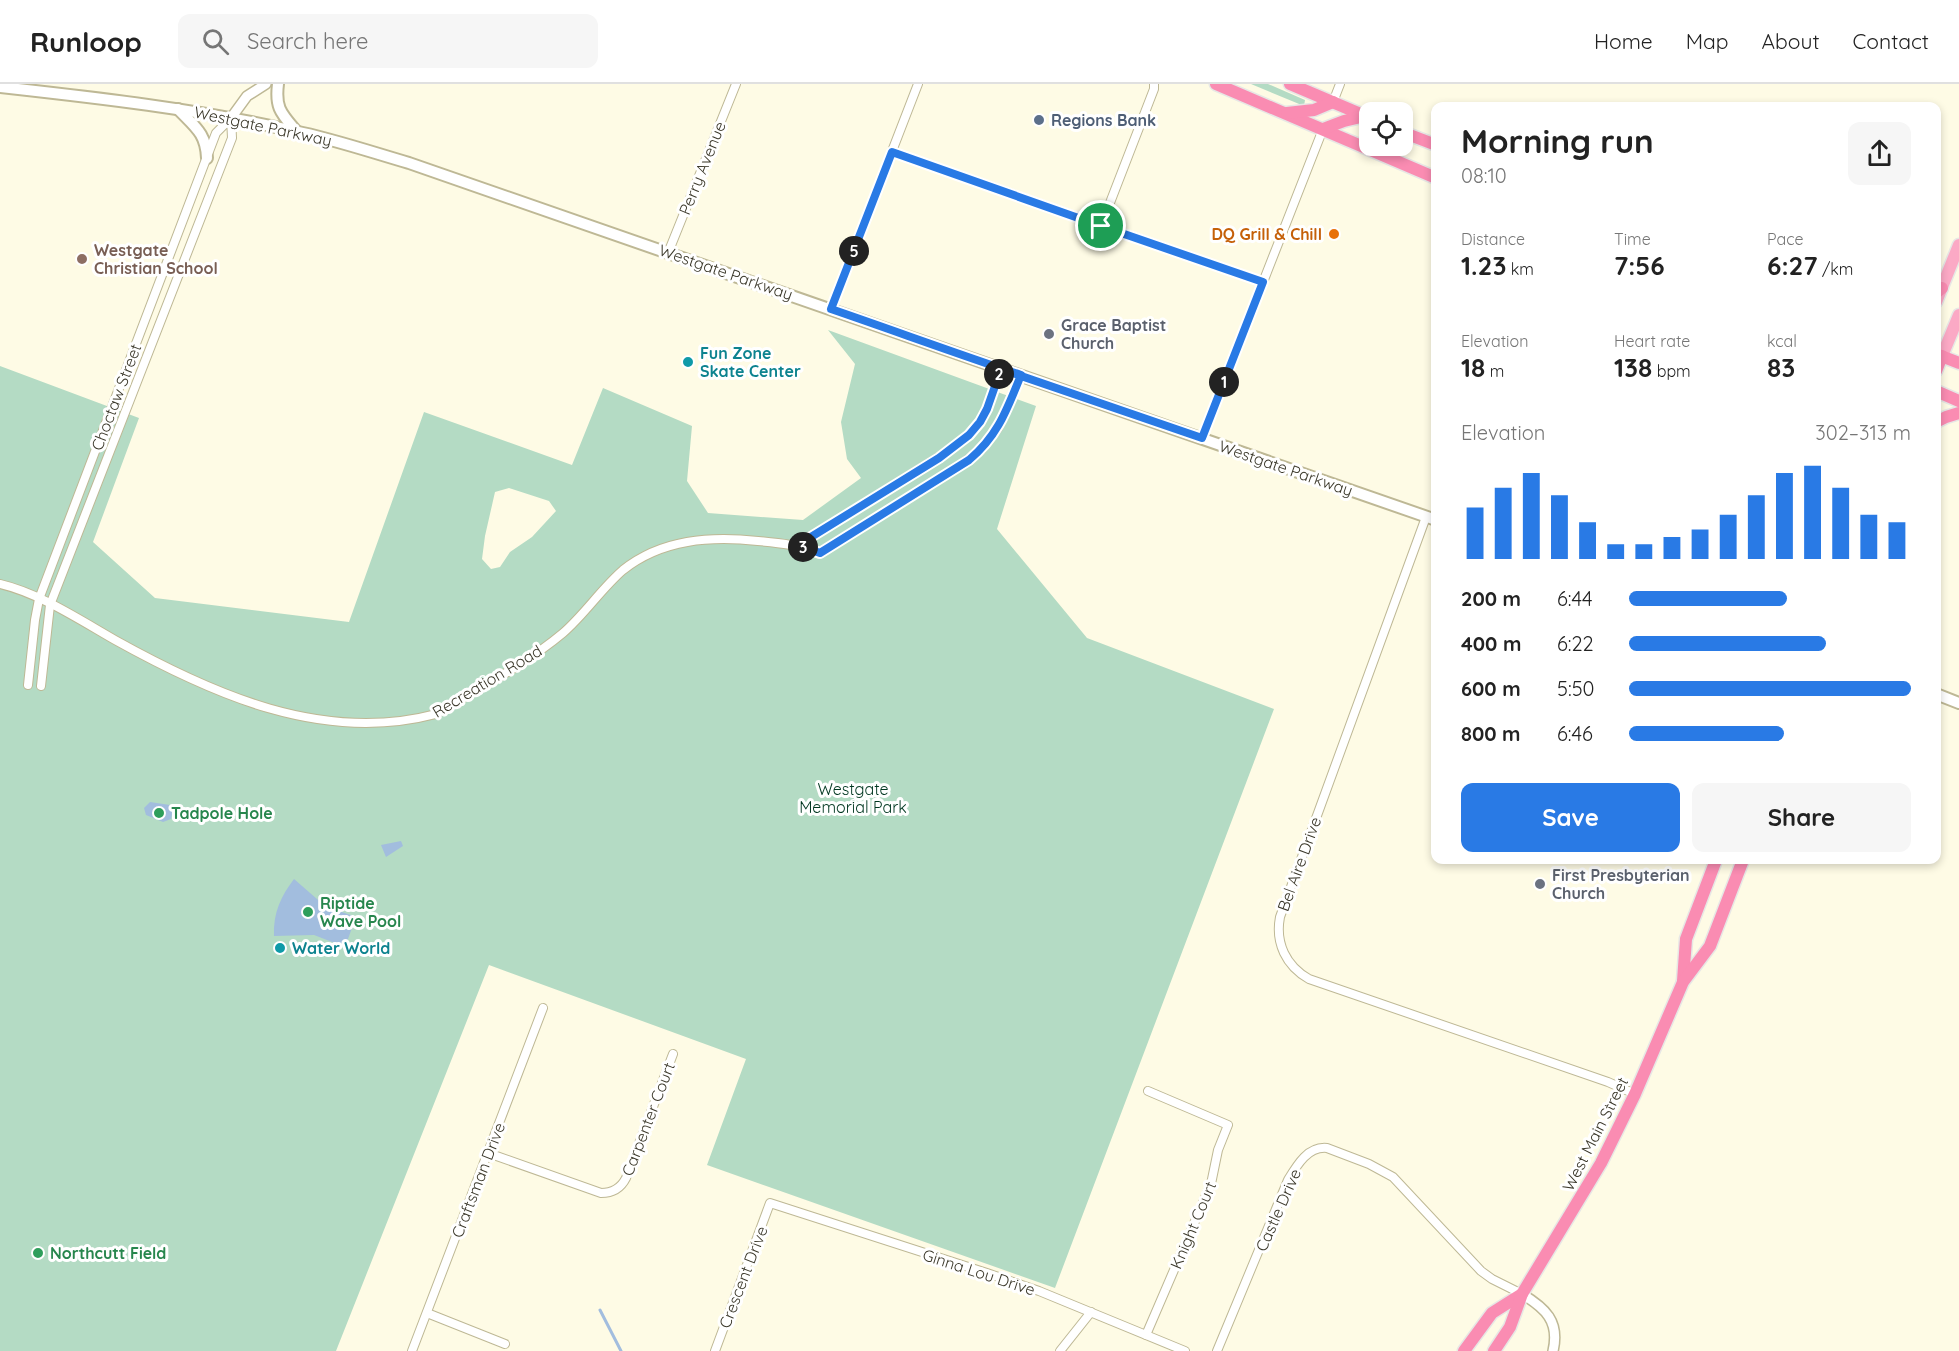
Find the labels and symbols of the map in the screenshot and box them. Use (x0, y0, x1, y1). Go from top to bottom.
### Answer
street label: Westgate Parkway (192, 102, 334, 150)
place label: Regions Bank (1051, 110, 1156, 130)
marker: Regions Bank (1032, 113, 1046, 127)
street label: Perry Avenue (674, 118, 730, 218)
pin (1075, 200, 1126, 251)
place label: DQ Grill & Chill (1211, 224, 1322, 244)
marker: DQ Grill & Chill (1327, 227, 1341, 241)
pin: 5 (839, 236, 869, 266)
place label: Westgate Christian School (94, 240, 218, 278)
street label: Westgate Parkway (656, 240, 796, 304)
marker: Westgate Christian School (75, 252, 89, 266)
place label: Grace Baptist Church (1061, 315, 1166, 353)
marker: Grace Baptist Church (1042, 327, 1056, 341)
street label: Choctaw Street (86, 341, 146, 453)
place label: Fun Zone Skate Center (700, 343, 801, 381)
marker: Fun Zone Skate Center (681, 355, 695, 369)
pin: 2 (984, 359, 1014, 389)
pin: 1 (1209, 367, 1239, 397)
street label: Westgate Parkway (1216, 436, 1356, 500)
pin: 3 (788, 532, 818, 562)
street label: Recreation Road (429, 640, 545, 722)
park label: Westgate Memorial Park (799, 779, 907, 817)
place label: Tadpole Hole (171, 803, 273, 823)
marker: Tadpole Hole (152, 806, 166, 820)
street label: Bel Aire Drive (1273, 814, 1325, 914)
place label: First Presbyterian Church (1552, 865, 1690, 903)
marker: First Presbyterian Church (1533, 877, 1547, 891)
place label: Riptide Wave Pool (320, 893, 401, 931)
marker: Riptide Wave Pool (301, 905, 315, 919)
place label: Water World (292, 938, 390, 958)
marker: Water World (273, 941, 287, 955)
street label: Carpenter Court (617, 1059, 679, 1179)
street label: West Main Street (1558, 1074, 1632, 1194)
street label: Craftsman Drive (447, 1120, 509, 1240)
street label: Castle Drive (1251, 1166, 1305, 1254)
street label: Knight Court (1166, 1178, 1220, 1272)
street label: Crescent Drive (714, 1223, 772, 1331)
place label: Northcutt Field (50, 1243, 166, 1263)
street label: Ginna Lou Drive (920, 1244, 1038, 1300)
marker: Northcutt Field (31, 1246, 45, 1260)

